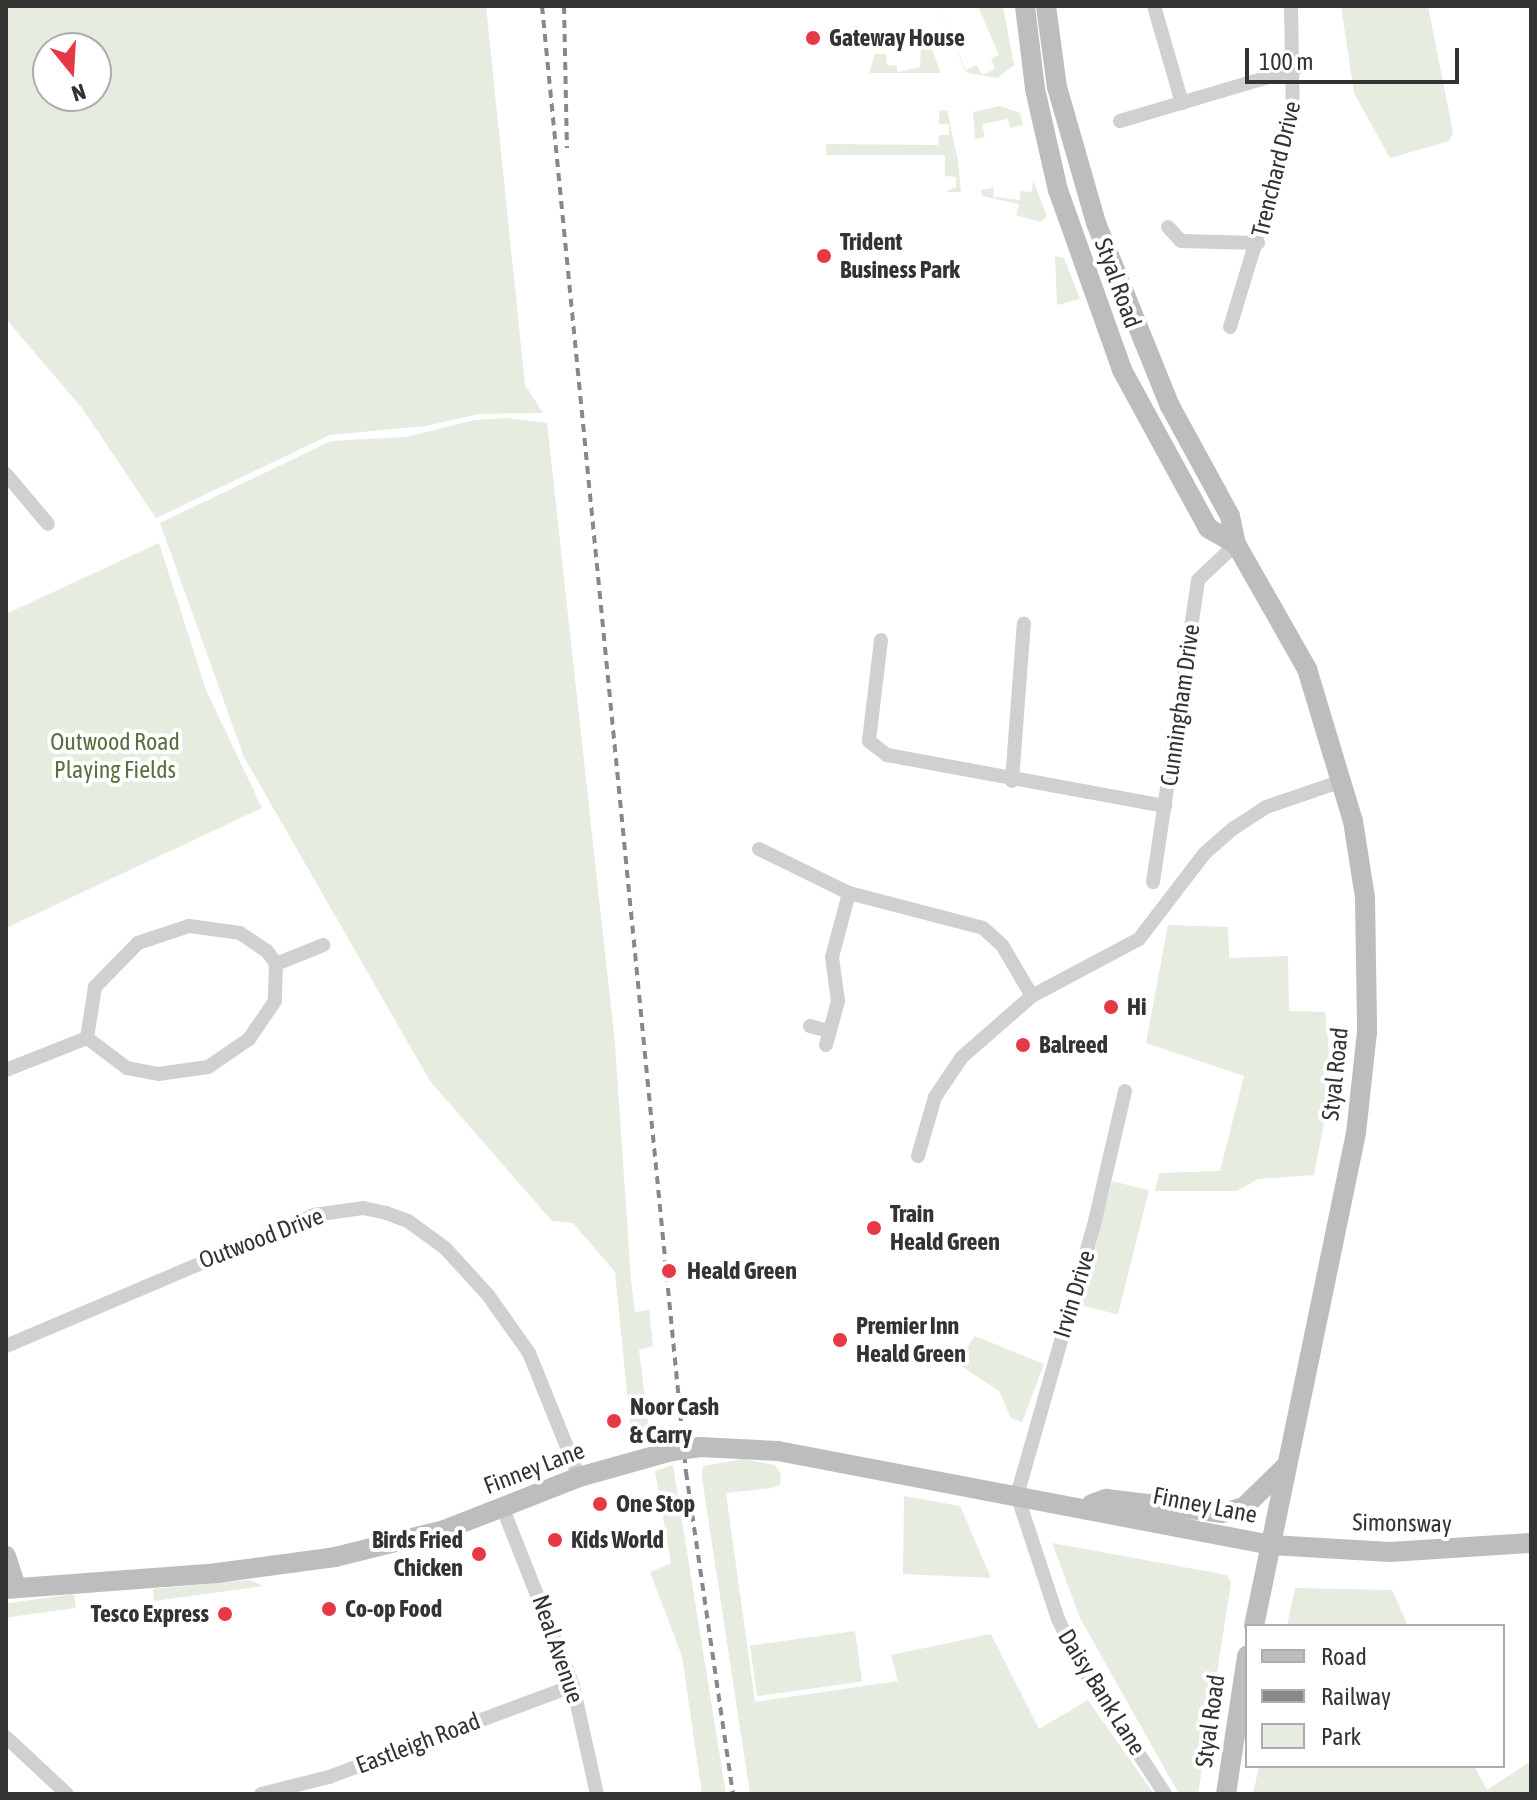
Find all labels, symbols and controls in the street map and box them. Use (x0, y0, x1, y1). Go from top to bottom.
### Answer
place label: Gateway House (829, 24, 965, 52)
marker: Gateway House (804, 29, 822, 47)
north arrow (32, 32, 112, 112)
scale bar (1249, 32, 1463, 82)
text: 100 m (1259, 48, 1313, 75)
text: N (69, 79, 89, 107)
street label: Trenchard Drive (1245, 98, 1307, 240)
place label: Trident Business Park (840, 228, 960, 284)
street label: Styal Road (1089, 234, 1147, 332)
marker: Trident Business Park (815, 247, 833, 265)
street label: Cunningham Drive (1154, 622, 1206, 788)
park label: Outwood Road Playing Fields (50, 728, 180, 784)
place label: Hi (1127, 993, 1146, 1021)
marker: Hi (1102, 998, 1120, 1016)
street label: Styal Road (1316, 1026, 1354, 1122)
place label: Balreed (1039, 1031, 1108, 1059)
marker: Balreed (1014, 1036, 1032, 1054)
place label: Train Heald Green (890, 1200, 1000, 1256)
street label: Outwood Drive (195, 1201, 327, 1275)
marker: Train Heald Green (865, 1219, 883, 1237)
street label: Irvin Drive (1047, 1247, 1101, 1341)
place label: Heald Green (687, 1257, 797, 1285)
marker: Heald Green (658, 1260, 680, 1282)
place label: Premier Inn Heald Green (856, 1312, 966, 1368)
marker: Premier Inn Heald Green (831, 1331, 849, 1349)
place label: Noor Cash & Carry (630, 1393, 719, 1449)
marker: Noor Cash & Carry (605, 1412, 623, 1430)
street label: Finney Lane (480, 1436, 588, 1500)
street label: Finney Lane (1151, 1481, 1259, 1529)
place label: One Stop (616, 1490, 695, 1518)
marker: One Stop (591, 1495, 609, 1513)
street label: Simonsway (1352, 1508, 1452, 1538)
place label: Birds Fried Chicken (372, 1526, 463, 1582)
place label: Kids World (571, 1526, 664, 1554)
marker: Kids World (546, 1531, 564, 1549)
marker: Birds Fried Chicken (470, 1545, 488, 1563)
street label: Neal Avenue (526, 1591, 590, 1707)
place label: Co-op Food (345, 1595, 442, 1623)
place label: Tesco Express (91, 1600, 209, 1628)
marker: Co-op Food (320, 1600, 338, 1618)
marker: Tesco Express (216, 1605, 234, 1623)
street label: Daisy Bank Lane (1052, 1624, 1152, 1760)
legend (1245, 1624, 1505, 1768)
text: Road (1321, 1643, 1367, 1670)
street label: Styal Road (1189, 1673, 1231, 1769)
text: Railway (1321, 1683, 1391, 1710)
street label: Eastleigh Road (352, 1706, 484, 1780)
text: Park (1321, 1723, 1361, 1750)

